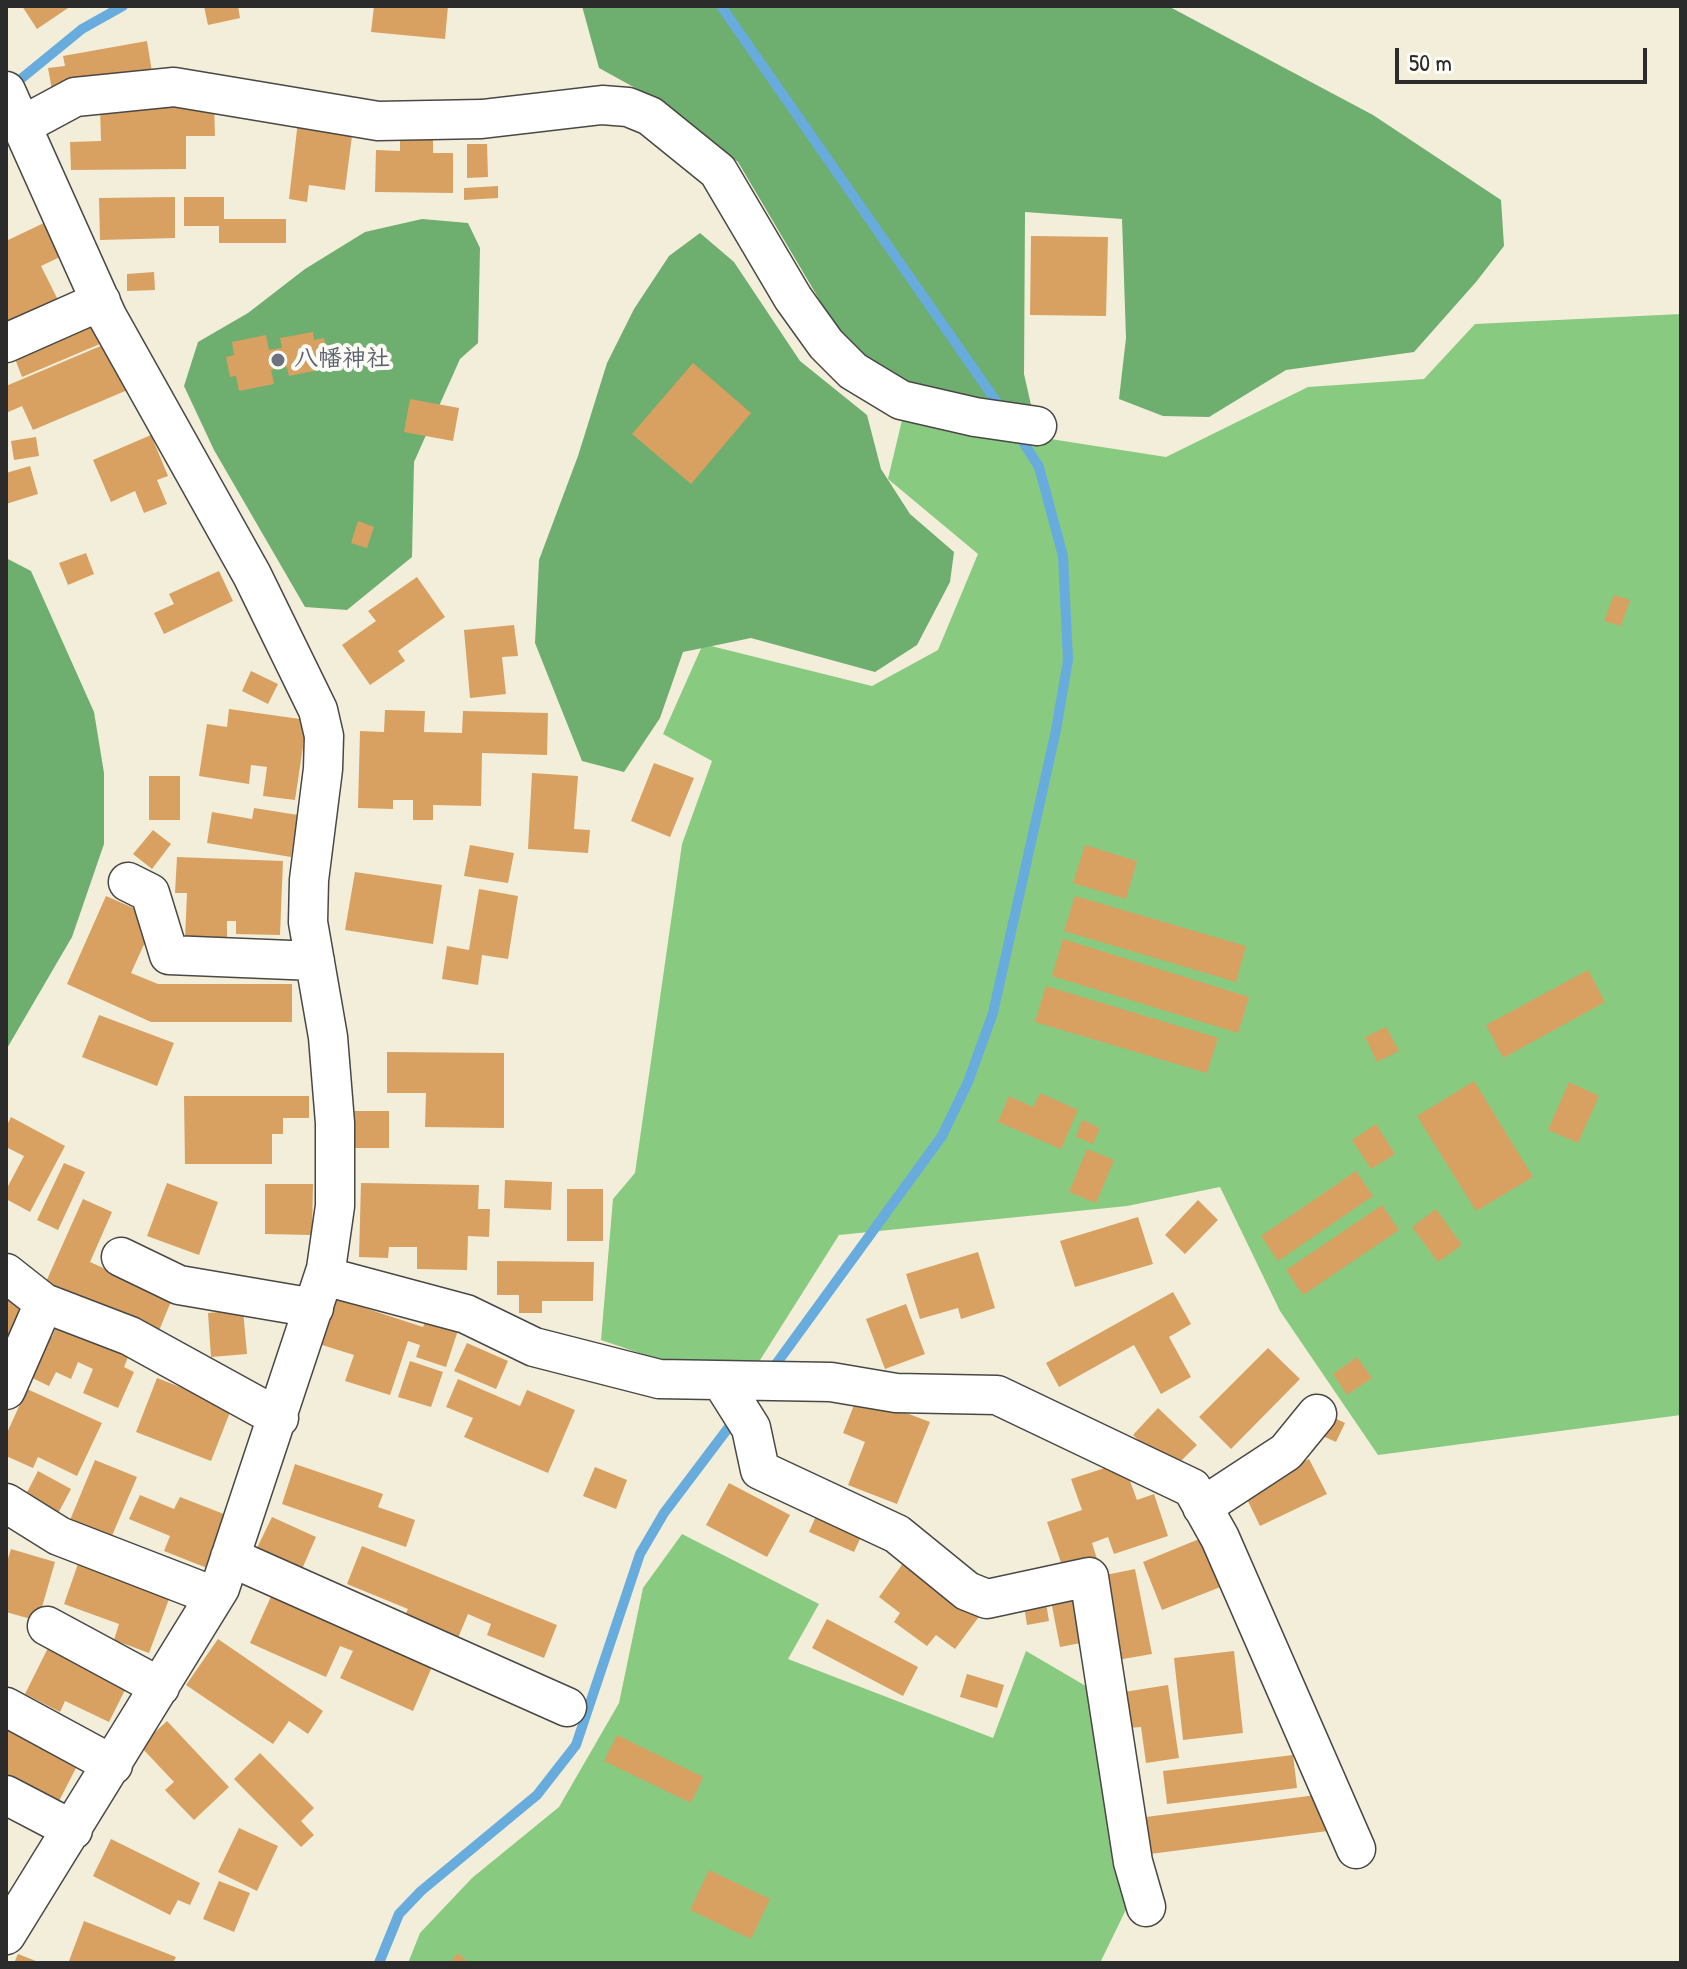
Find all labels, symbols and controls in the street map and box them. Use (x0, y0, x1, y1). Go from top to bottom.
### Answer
scale bar (1399, 32, 1651, 82)
text: 50 m (1409, 46, 1452, 78)
place label: 八幡神社 (294, 346, 390, 374)
marker: 八幡神社 (269, 351, 287, 369)

